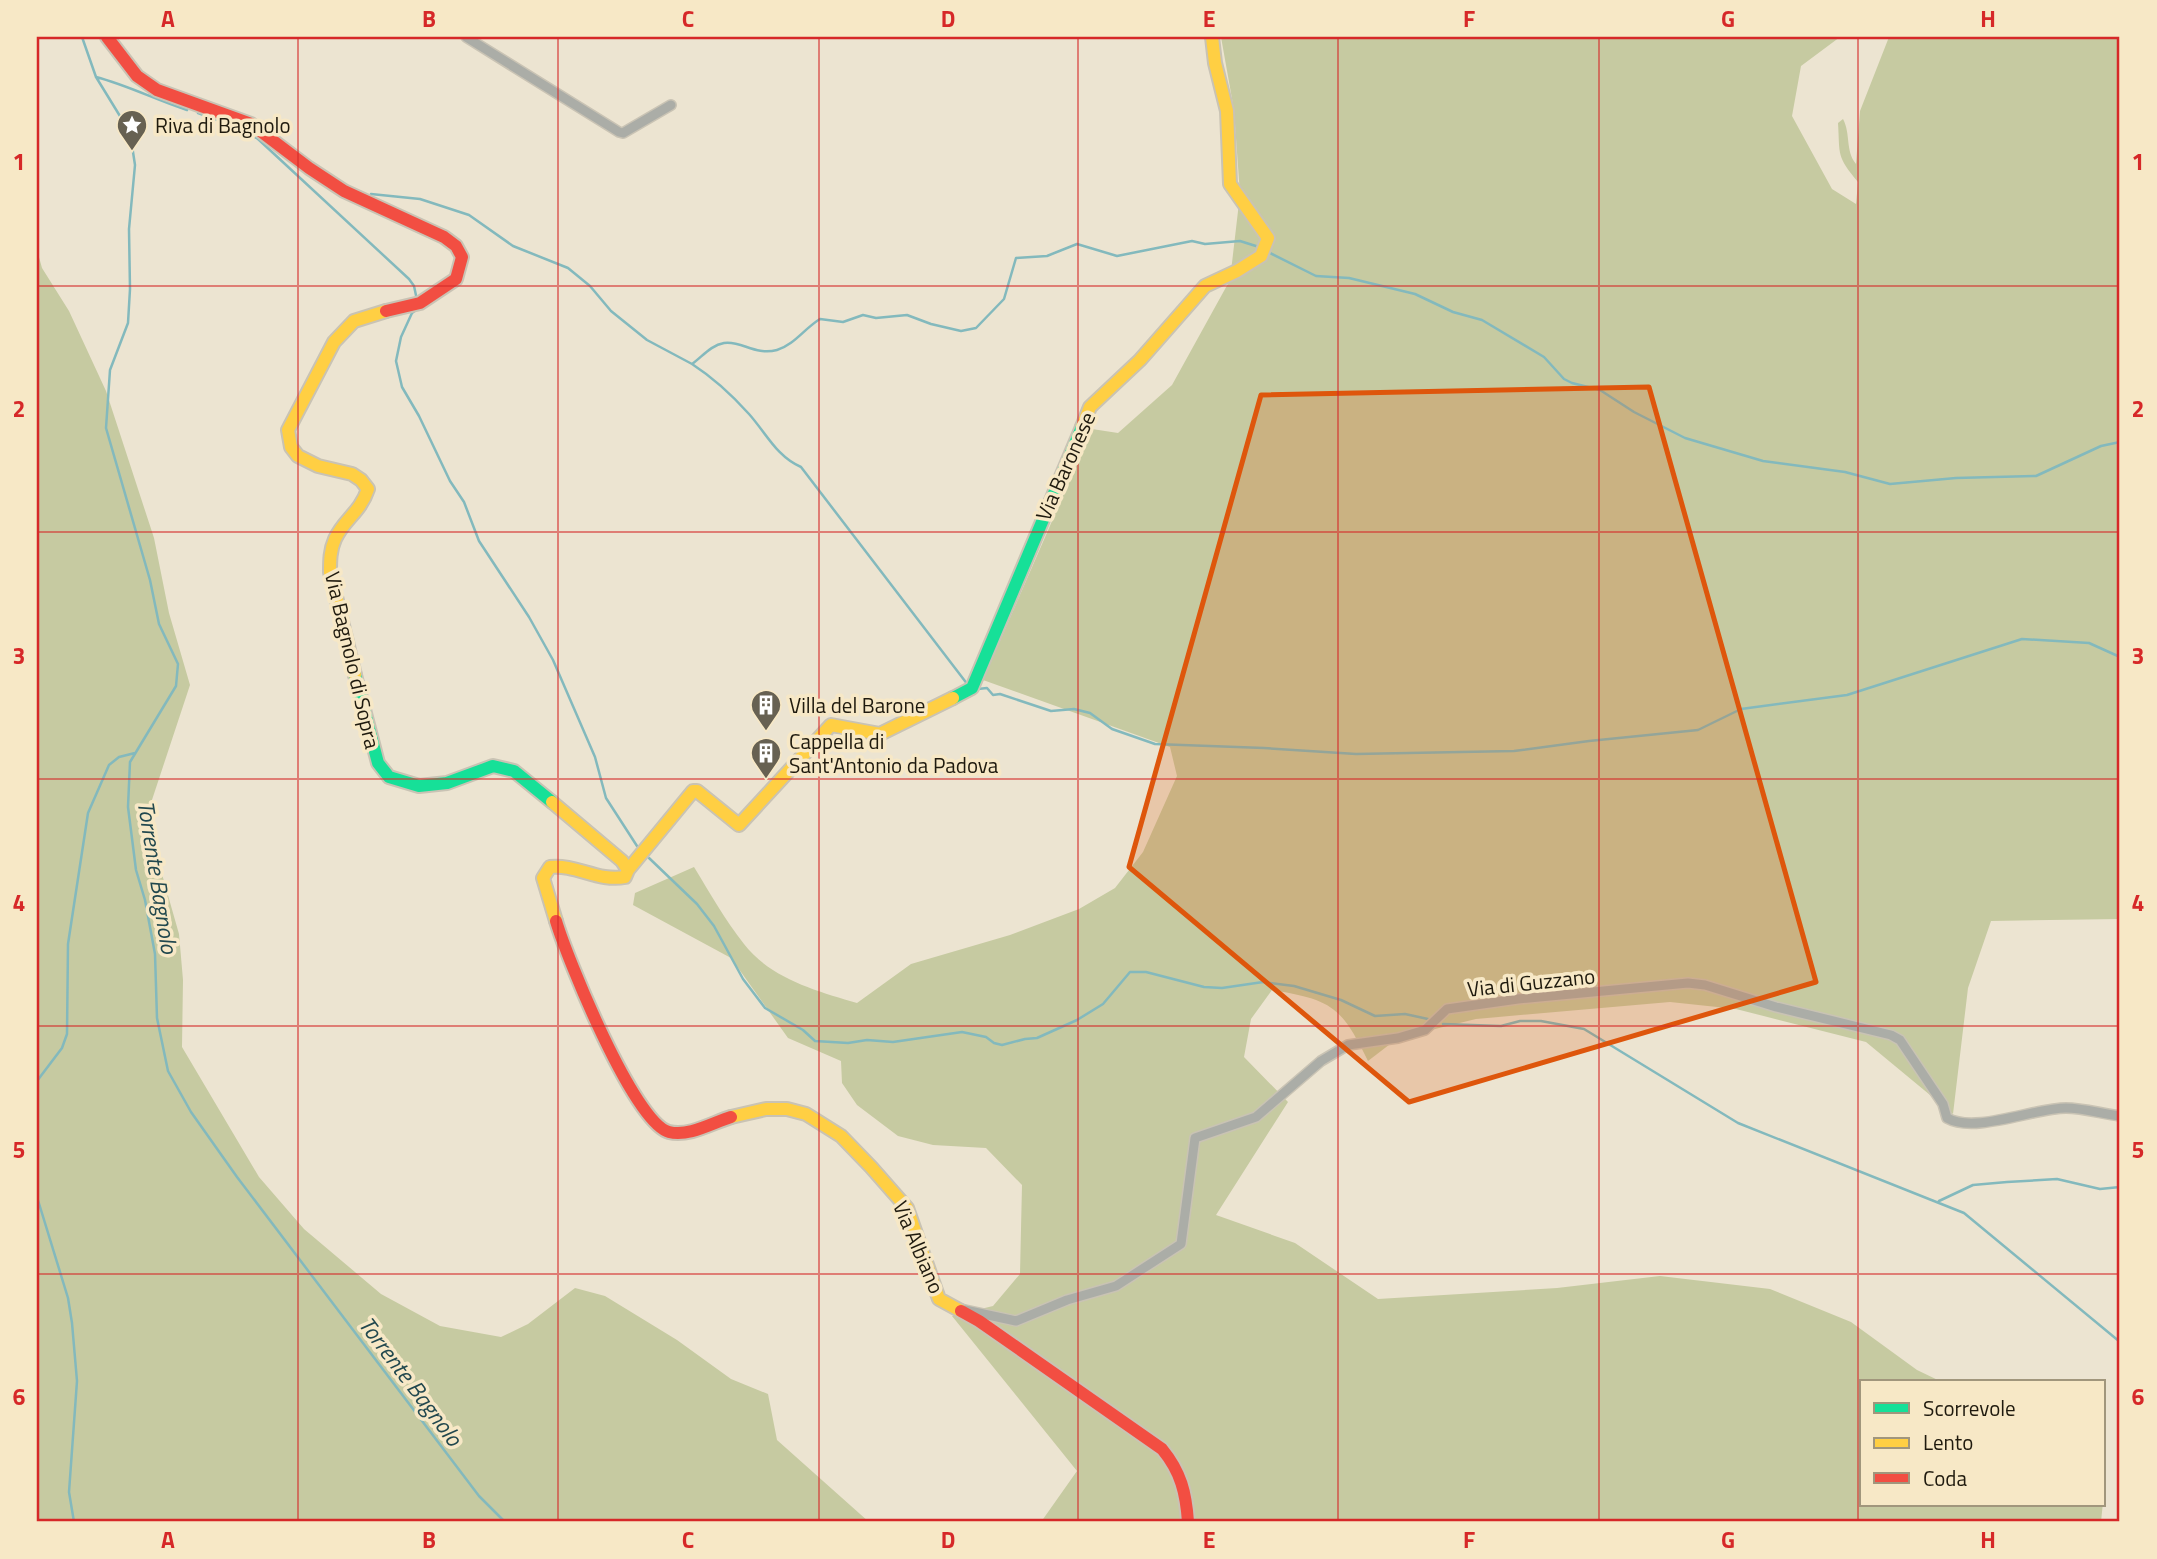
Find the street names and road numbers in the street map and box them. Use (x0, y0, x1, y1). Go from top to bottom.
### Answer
street label: Via Baronese (1027, 407, 1103, 525)
street label: Via Bagnolo di Sopra (317, 568, 389, 752)
street label: Via di Guzzano (1465, 959, 1597, 1005)
street label: Via Albiano (885, 1196, 953, 1298)

